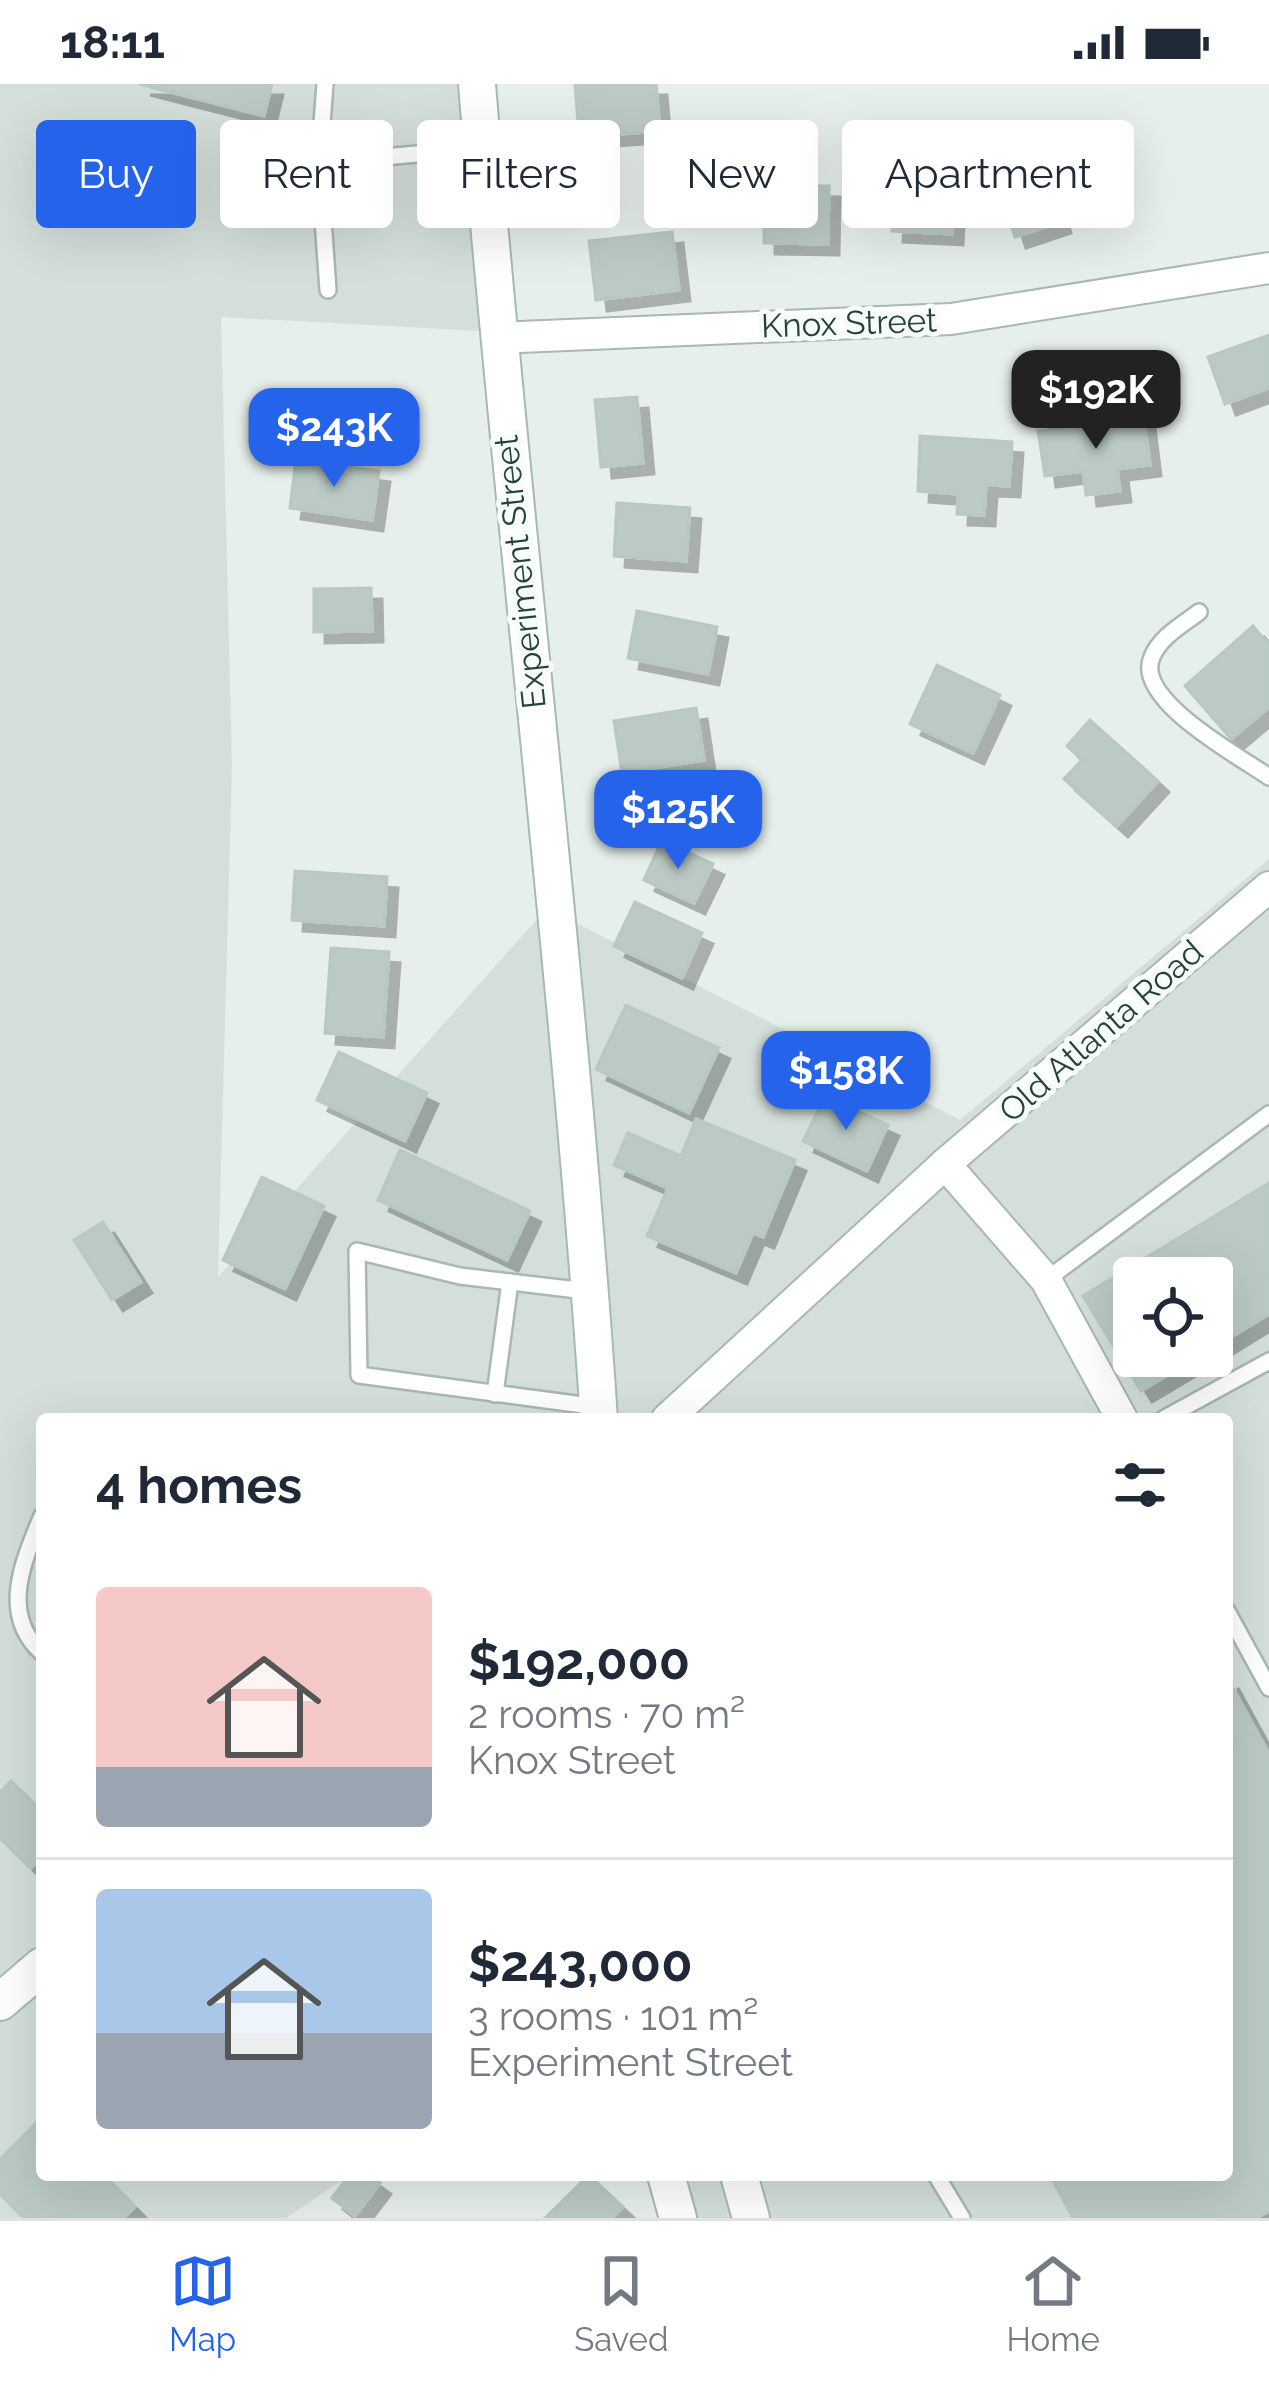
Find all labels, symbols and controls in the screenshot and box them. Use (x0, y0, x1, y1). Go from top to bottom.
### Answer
text: 18:11 (60, 16, 165, 69)
chip: Buy (36, 120, 196, 228)
chip: Rent (220, 120, 393, 228)
chip: Filters (417, 120, 620, 228)
chip: New (644, 120, 818, 228)
chip: Apartment (842, 120, 1134, 228)
street label: Knox Street (760, 300, 938, 346)
pin: $192K (1012, 350, 1180, 452)
text: $192K (1038, 366, 1154, 412)
pin: $243K (250, 388, 418, 490)
text: $243K (276, 404, 392, 450)
street label: Experiment Street (486, 433, 554, 711)
pin: $125K (594, 770, 762, 872)
text: $125K (621, 786, 735, 832)
street label: Old Atlanta Road (991, 932, 1211, 1130)
pin: $158K (762, 1031, 930, 1133)
text: $158K (788, 1047, 904, 1093)
map controls (1113, 1257, 1233, 1377)
button: locate (1113, 1257, 1233, 1377)
icon: filters (1107, 1452, 1173, 1518)
text: 4 homes (96, 1455, 302, 1515)
text: $192,000 (468, 1631, 690, 1691)
icon: home (192, 1635, 336, 1779)
text: 2 rooms · 70 m² (468, 1691, 745, 1737)
text: Knox Street (468, 1737, 676, 1783)
text: $243,000 (468, 1933, 692, 1993)
icon: home (192, 1937, 336, 2081)
text: 3 rooms · 101 m² (468, 1993, 758, 2039)
text: Experiment Street (468, 2039, 793, 2085)
tab: Map (169, 2248, 236, 2359)
tab: Saved (574, 2248, 669, 2359)
tab: Home (1007, 2248, 1100, 2359)

